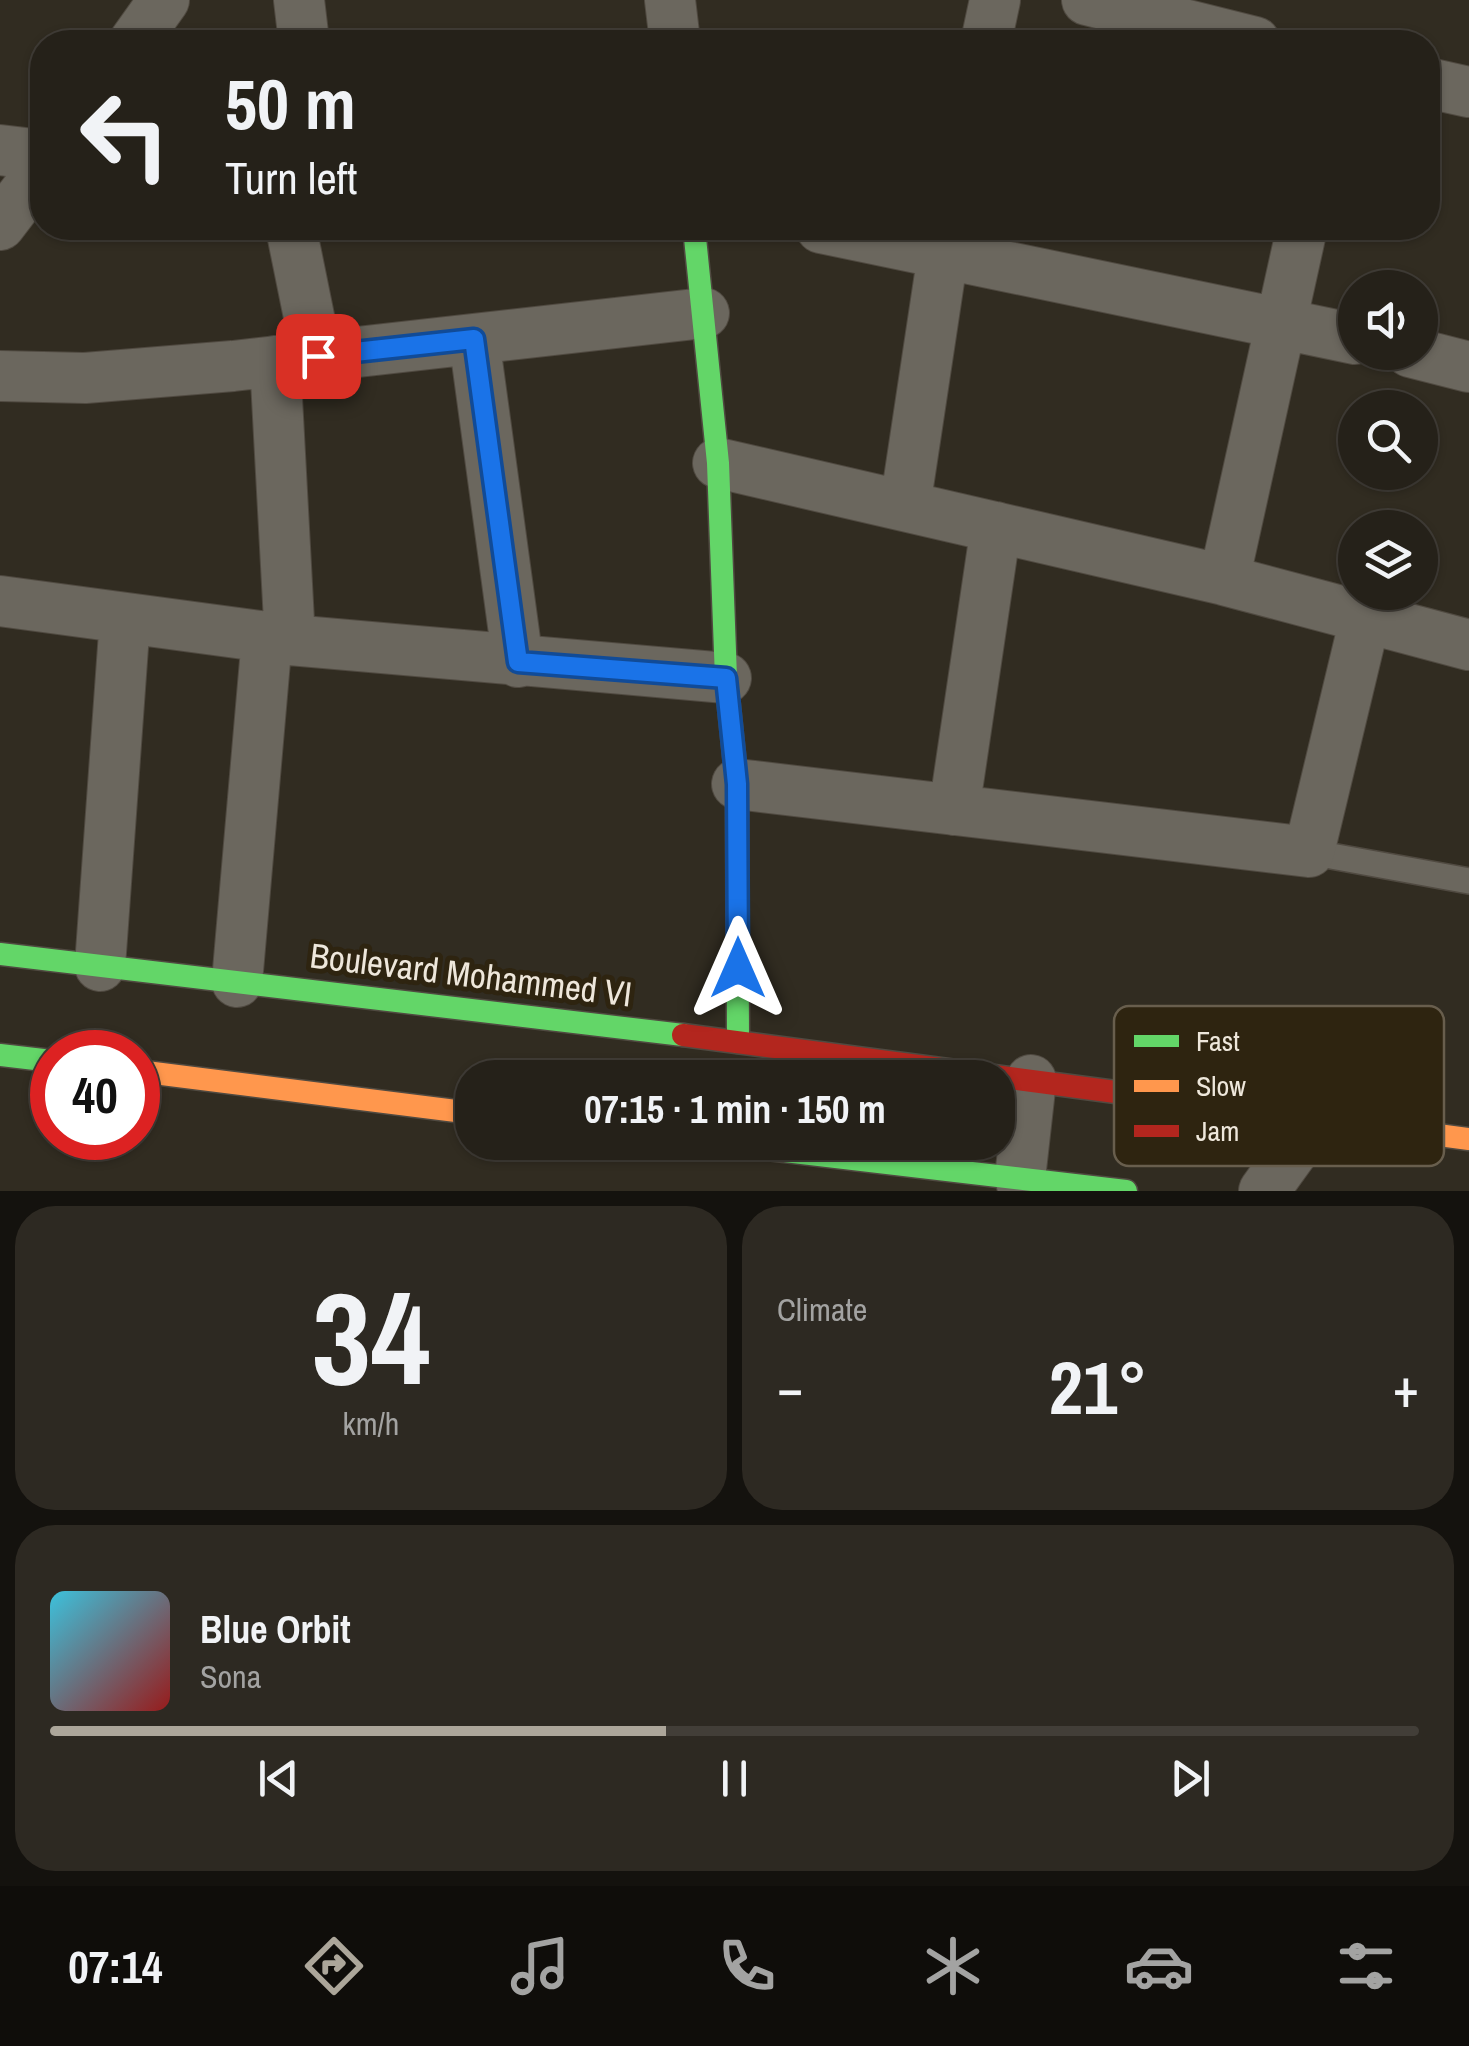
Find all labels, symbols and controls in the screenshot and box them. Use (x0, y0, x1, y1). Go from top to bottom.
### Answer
text: 50 m (225, 57, 356, 151)
icon: left (60, 70, 190, 200)
text: Turn left (225, 147, 357, 208)
map controls (1338, 270, 1438, 610)
button: sound (1338, 270, 1438, 370)
pin (276, 314, 361, 399)
icon: arrive (291, 329, 346, 384)
button: search (1338, 390, 1438, 490)
button: layers (1338, 510, 1438, 610)
position arrow (686, 916, 790, 1020)
street label: Boulevard Mohammed VI (307, 931, 635, 1018)
legend (1114, 1006, 1444, 1166)
text: Fast (1196, 1022, 1240, 1060)
speed limit sign: 40 (30, 1030, 160, 1160)
text: Slow (1196, 1067, 1246, 1105)
text: 07:15 · 1 min · 150 m (584, 1084, 886, 1135)
text: Jam (1196, 1112, 1239, 1150)
text: 34 (312, 1249, 430, 1425)
text: Climate (777, 1288, 867, 1331)
text: 21° (1049, 1336, 1147, 1437)
text: − (777, 1350, 803, 1424)
text: + (1393, 1350, 1419, 1424)
text: km/h (343, 1402, 399, 1445)
text: Blue Orbit (200, 1604, 351, 1655)
text: Sona (200, 1655, 261, 1698)
icon: previous (251, 1751, 306, 1806)
icon: pause (707, 1751, 762, 1806)
icon: next (1163, 1751, 1218, 1806)
icon: directions (299, 1931, 369, 2001)
icon: music (505, 1931, 575, 2001)
icon: phone (712, 1931, 782, 2001)
icon: climate (918, 1931, 988, 2001)
icon: car (1124, 1931, 1194, 2001)
icon: filters (1331, 1931, 1401, 2001)
text: 07:14 (68, 1936, 163, 1997)

